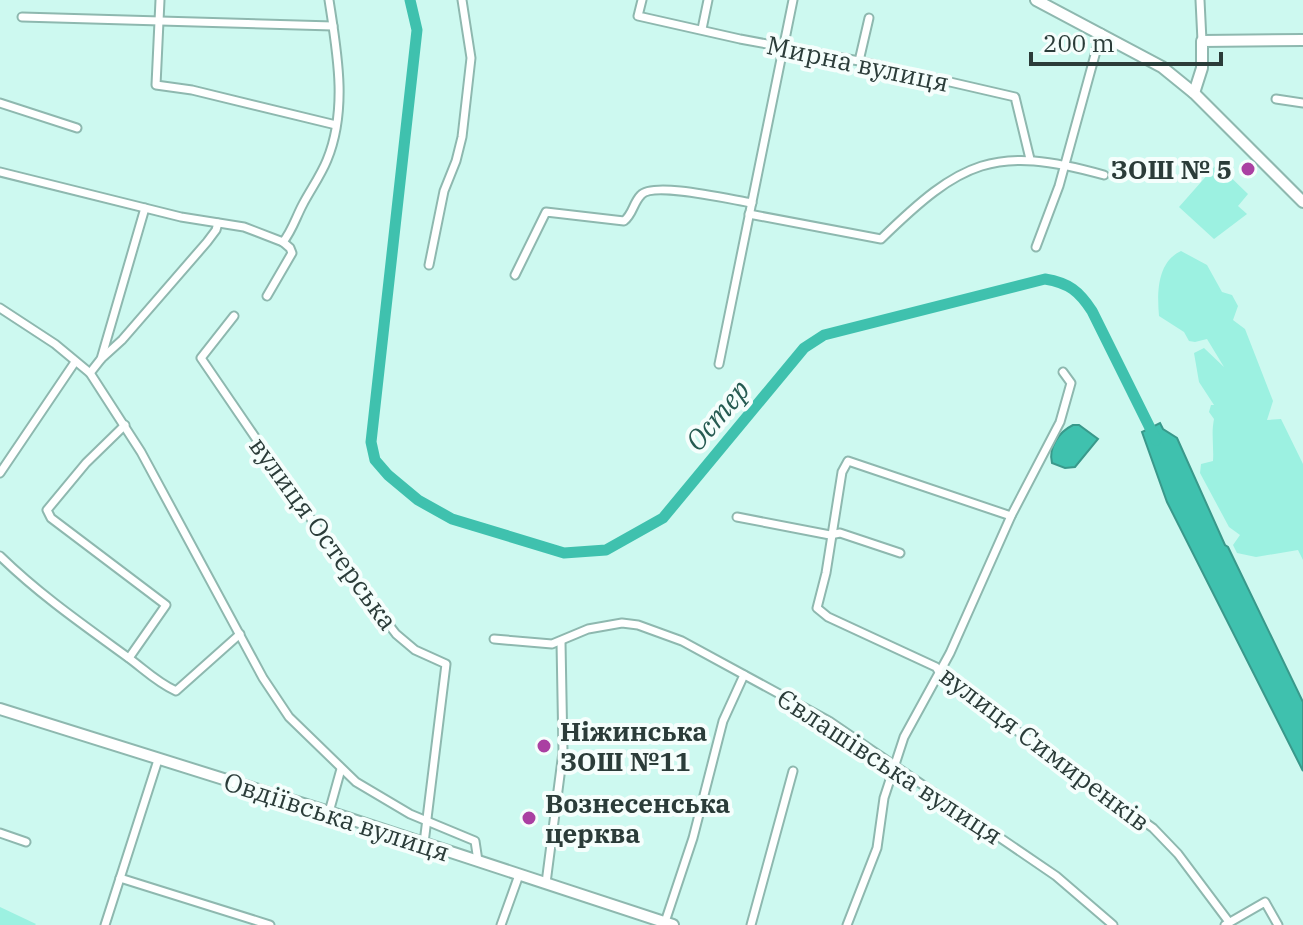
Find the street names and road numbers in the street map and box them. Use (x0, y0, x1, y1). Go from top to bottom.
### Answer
street label: Мирна вулиця (764, 27, 952, 99)
street label: вулиця Остерська (242, 430, 406, 636)
street label: вулиця Симиренків (933, 658, 1157, 838)
street label: Євлашівська вулиця (771, 680, 1009, 852)
street label: Овдіївська вулиця (220, 764, 454, 868)

